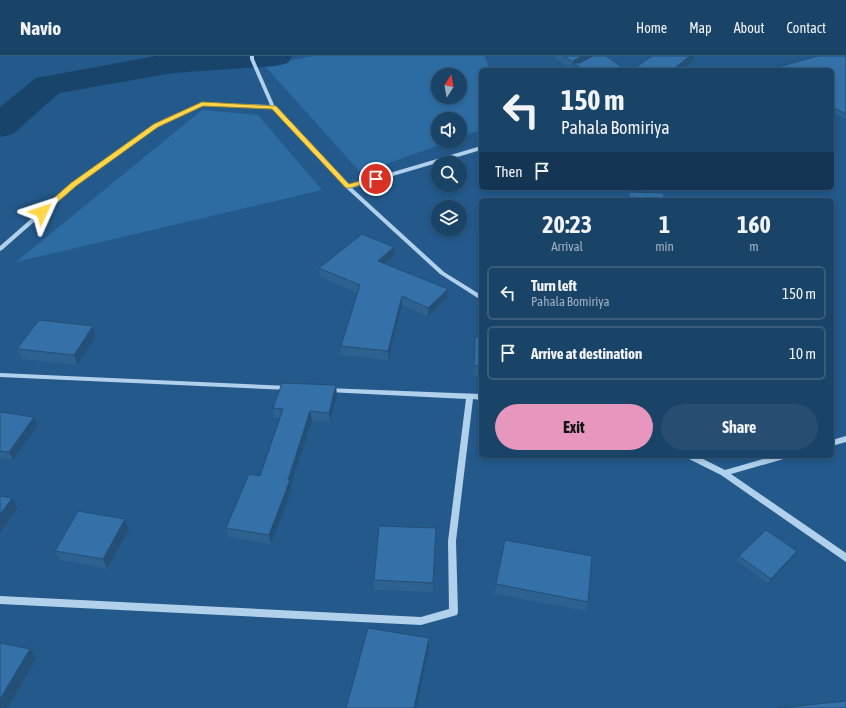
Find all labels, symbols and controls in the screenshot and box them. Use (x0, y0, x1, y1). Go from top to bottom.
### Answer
text: Navio (20, 17, 61, 39)
text: Home (636, 20, 667, 36)
text: Map (689, 20, 712, 36)
text: About (734, 20, 765, 36)
text: Contact (787, 20, 826, 36)
north arrow (431, 68, 467, 104)
map controls (431, 68, 467, 236)
icon: left (495, 84, 547, 136)
text: 150 m (561, 84, 624, 116)
button: sound (431, 112, 467, 148)
text: Pahala Bomiriya (561, 117, 670, 138)
button: search (431, 156, 467, 192)
icon: arrive (531, 160, 553, 182)
pin (359, 162, 393, 196)
text: Then (495, 163, 523, 180)
icon: arrive (365, 168, 387, 190)
position arrow (21, 191, 63, 233)
button: layers (431, 200, 467, 236)
text: 20:23 (542, 211, 592, 238)
text: 1 (659, 211, 670, 238)
text: 160 (737, 211, 771, 238)
text: Arrival (551, 239, 583, 254)
text: min (655, 239, 674, 254)
text: m (749, 239, 759, 254)
text: Turn left (531, 277, 577, 294)
icon: left (497, 282, 519, 304)
text: 150 m (782, 285, 816, 302)
text: Pahala Bomiriya (531, 294, 610, 309)
icon: arrive (497, 342, 519, 364)
text: Arrive at destination (531, 345, 642, 362)
text: 10 m (789, 345, 816, 362)
button: Exit (495, 404, 653, 450)
button: Share (661, 404, 818, 450)

